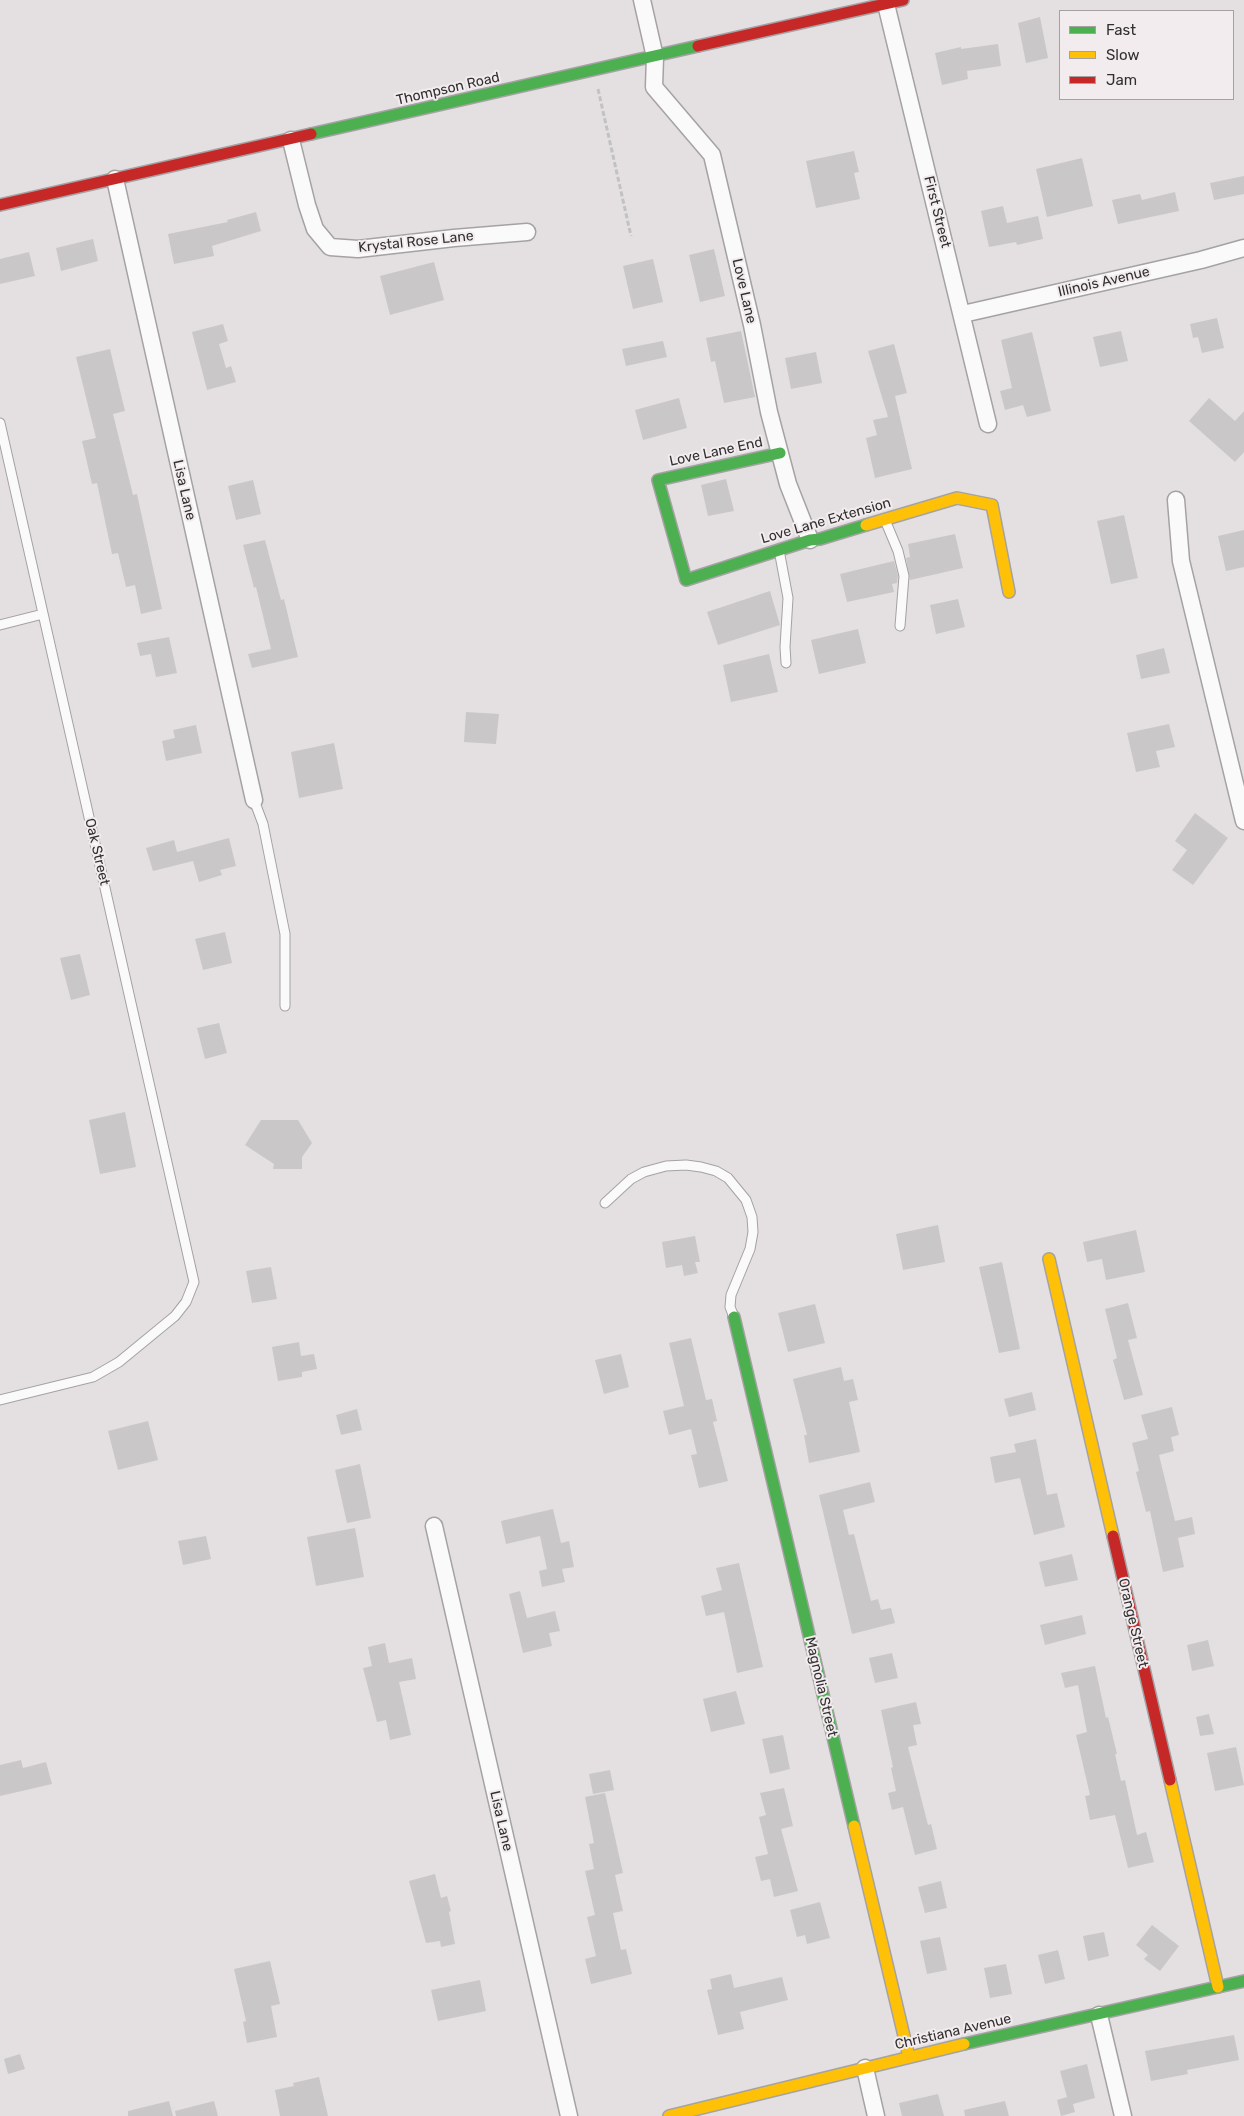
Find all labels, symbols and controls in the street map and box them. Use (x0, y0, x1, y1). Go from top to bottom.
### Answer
legend (1059, 10, 1234, 100)
text: Fast (1106, 21, 1136, 39)
text: Slow (1106, 46, 1139, 64)
street label: Thompson Road (395, 69, 501, 109)
text: Jam (1106, 71, 1137, 89)
street label: First Street (920, 174, 954, 250)
street label: Krystal Rose Lane (358, 228, 474, 256)
street label: Love Lane (728, 257, 760, 325)
street label: Illinois Avenue (1057, 263, 1151, 301)
street label: Love Lane End (668, 434, 764, 470)
street label: Lisa Lane (169, 458, 199, 522)
street label: Love Lane Extension (759, 494, 893, 548)
street label: Oak Street (81, 817, 113, 887)
street label: Orange Street (1115, 1577, 1151, 1669)
street label: Magnolia Street (801, 1635, 841, 1739)
street label: Lisa Lane (486, 1789, 516, 1853)
street label: Christiana Avenue (893, 2010, 1013, 2054)

